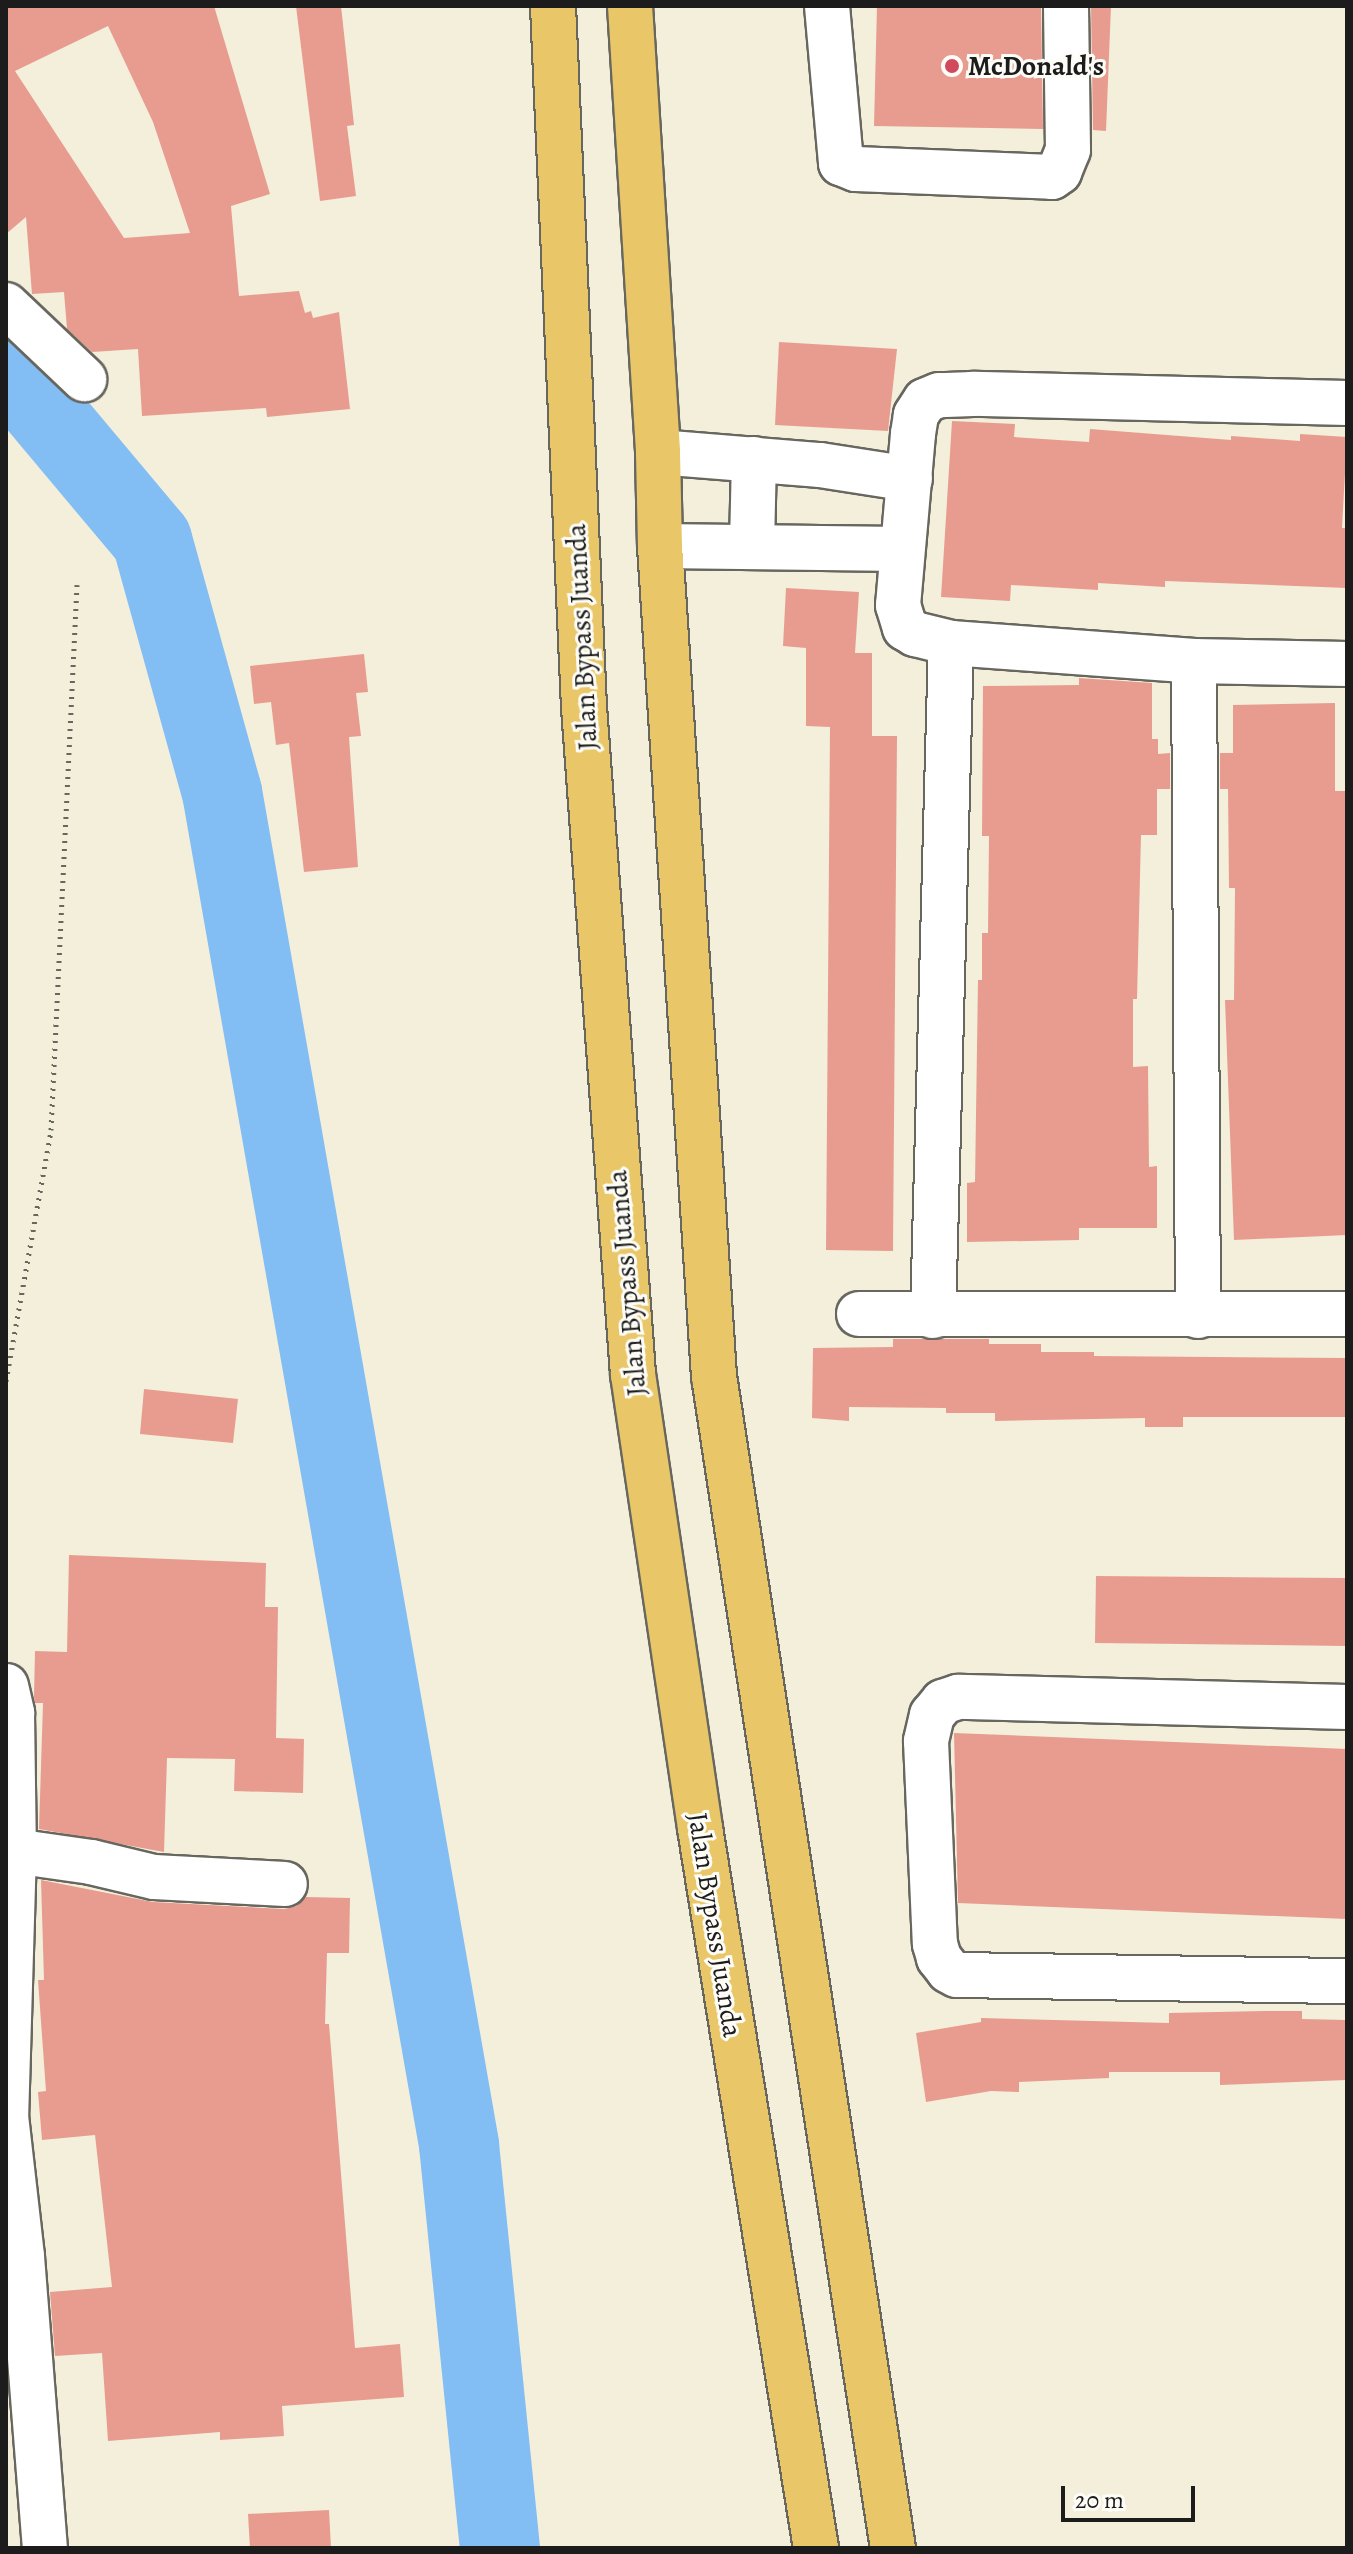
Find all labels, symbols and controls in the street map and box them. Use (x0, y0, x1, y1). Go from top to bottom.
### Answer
place label: McDonald's (968, 49, 1104, 83)
marker: McDonald's (943, 57, 961, 75)
street label: Jalan Bypass Juanda (559, 523, 605, 751)
street label: Jalan Bypass Juanda (600, 1169, 654, 1397)
street label: Jalan Bypass Juanda (681, 1810, 749, 2040)
scale bar (1065, 2470, 1199, 2520)
text: 20 m (1075, 2484, 1124, 2516)

